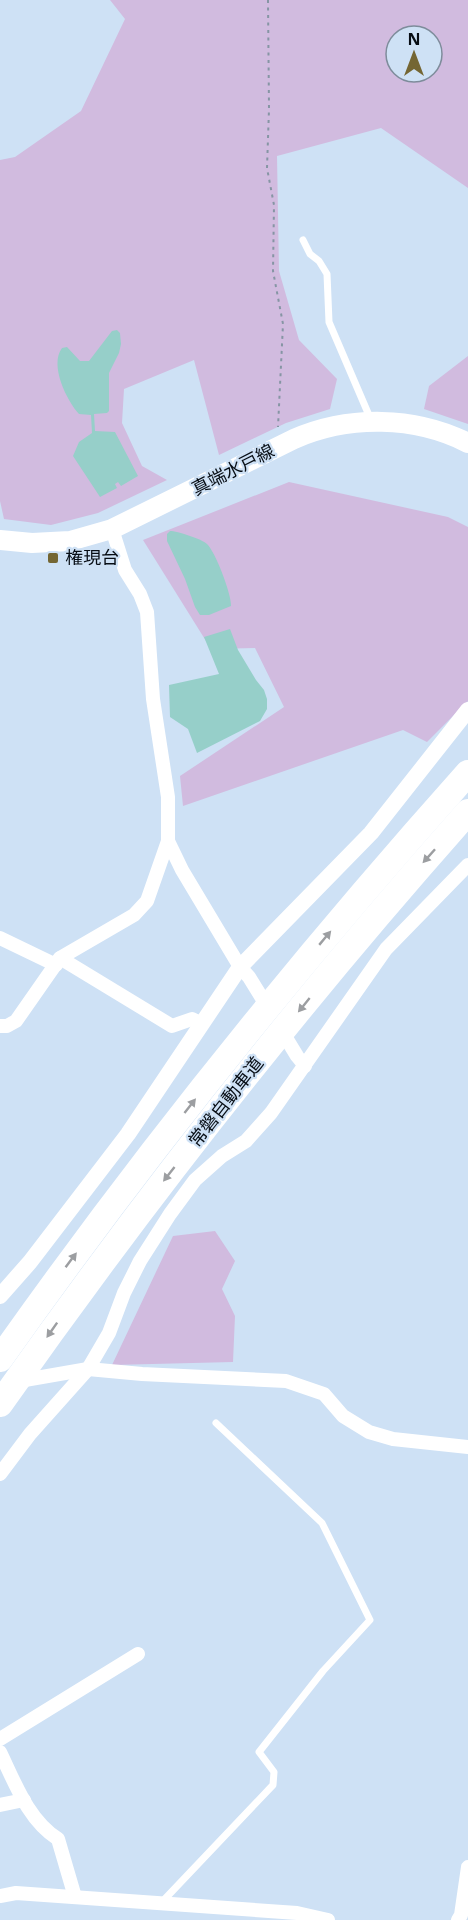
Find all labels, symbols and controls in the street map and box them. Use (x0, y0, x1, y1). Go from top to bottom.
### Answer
north arrow (384, 24, 444, 84)
text: N (407, 28, 421, 50)
street label: 真端水戸線 (187, 438, 278, 500)
place label: 権現台 (65, 545, 119, 569)
marker: 権現台 (46, 551, 60, 565)
one-way arrow (422, 848, 436, 863)
one-way arrow (319, 930, 332, 946)
one-way arrow (297, 997, 310, 1013)
street label: 常磐自動車道 (183, 1051, 268, 1151)
one-way arrow (183, 1098, 195, 1113)
one-way arrow (163, 1166, 176, 1182)
one-way arrow (65, 1253, 77, 1269)
one-way arrow (46, 1321, 58, 1337)

